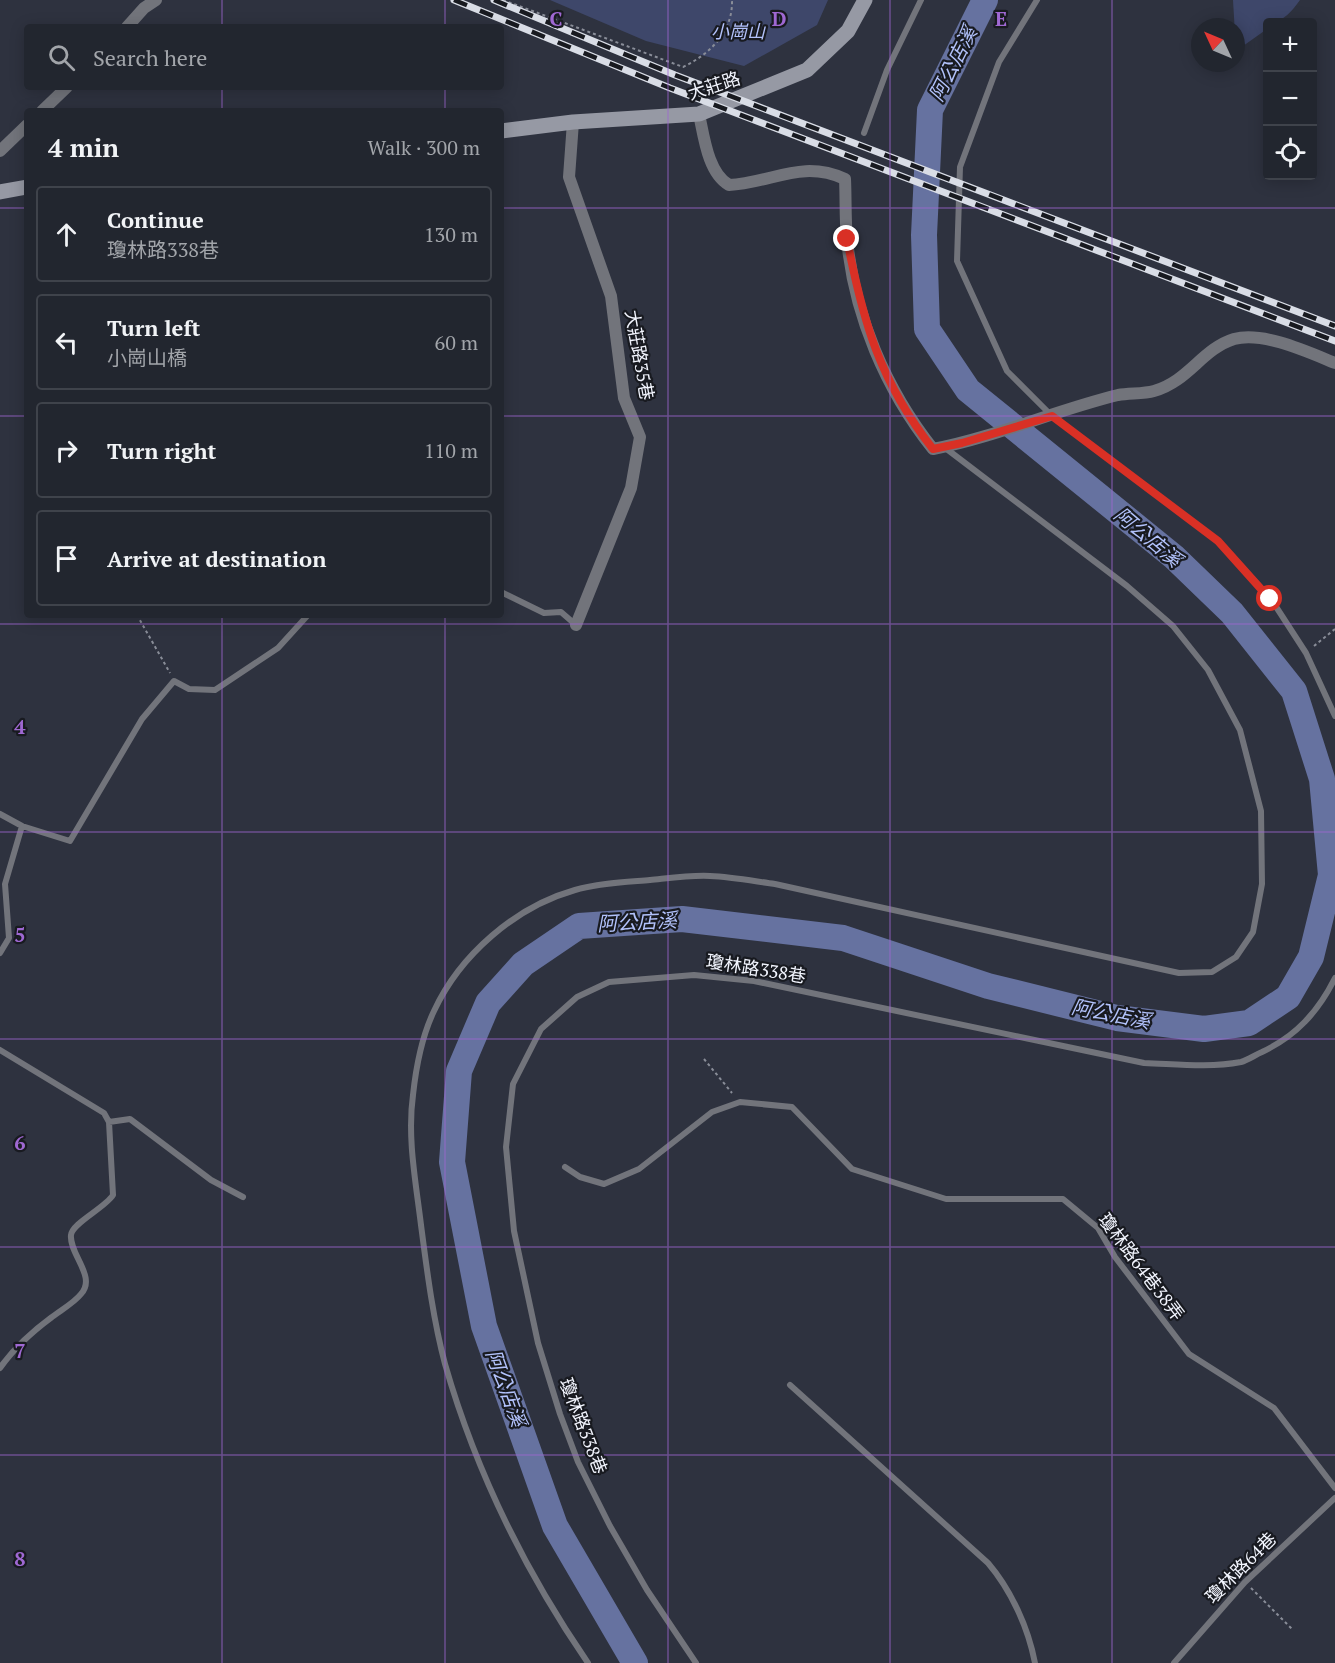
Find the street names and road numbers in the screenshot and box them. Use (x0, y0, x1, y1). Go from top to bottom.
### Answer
street label: 大莊路 (684, 65, 743, 105)
street label: 大莊路35巷 (620, 308, 660, 402)
street label: 瓊林路338巷 (705, 948, 808, 988)
street label: 瓊林路64巷38弄 (1094, 1208, 1190, 1325)
street label: 瓊林路338巷 (555, 1374, 613, 1477)
street label: 瓊林路64巷 (1200, 1527, 1281, 1608)

